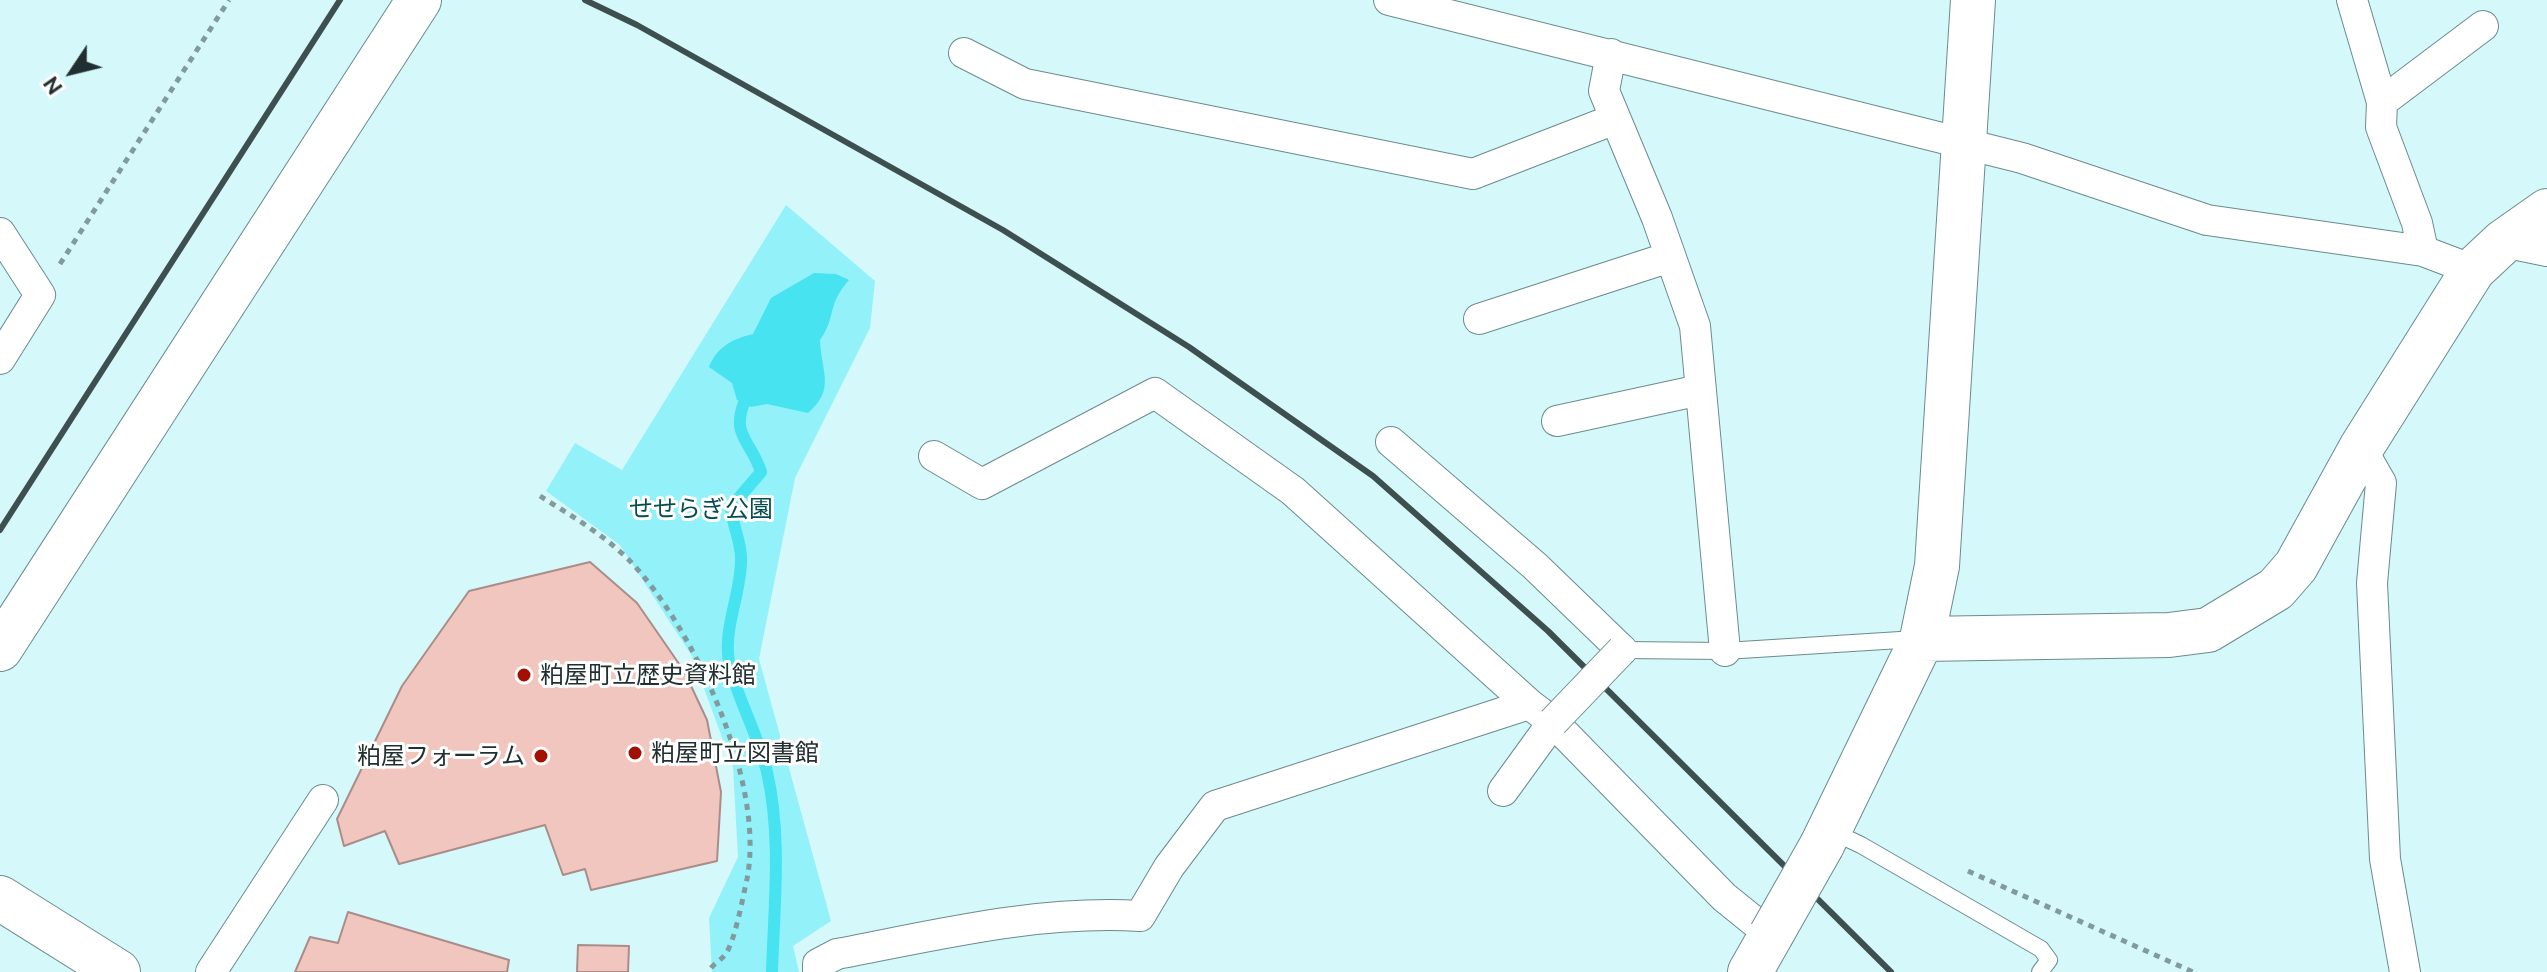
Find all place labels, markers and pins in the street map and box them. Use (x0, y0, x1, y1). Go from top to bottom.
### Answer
place label: 粕屋町立歴史資料館 (540, 661, 756, 689)
marker: 粕屋町立歴史資料館 (515, 666, 533, 684)
place label: 粕屋町立図書館 (651, 739, 819, 767)
place label: 粕屋フォーラム (357, 742, 525, 770)
marker: 粕屋町立図書館 (626, 744, 644, 762)
marker: 粕屋フォーラム (532, 747, 550, 765)

